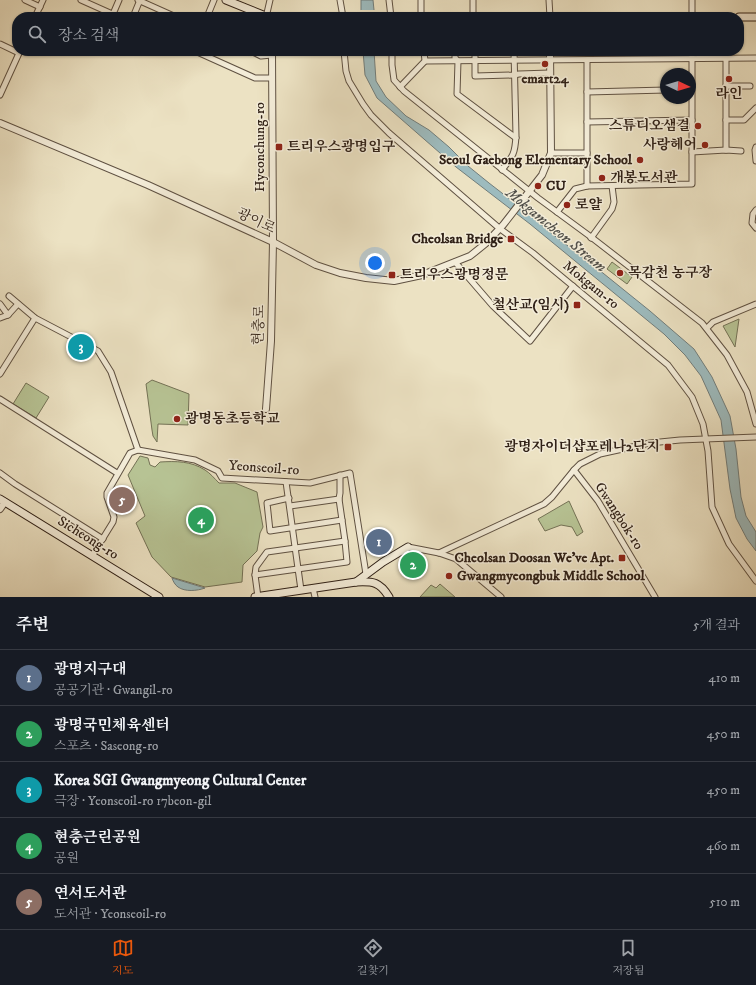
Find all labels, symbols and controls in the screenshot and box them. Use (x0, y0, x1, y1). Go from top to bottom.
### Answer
search box (12, 12, 744, 56)
icon: search (26, 23, 48, 45)
text: 장소 검색 (58, 26, 119, 45)
marker: emart24 (540, 59, 550, 69)
north arrow (660, 68, 696, 104)
place label: emart24 (522, 70, 569, 88)
marker: 라인 (724, 74, 734, 84)
place label: 라인 (715, 85, 743, 103)
street label: Hyeonchung-ro (251, 102, 269, 192)
place label: 스튜디오샘결 (609, 117, 690, 135)
marker: 스튜디오샘결 (693, 121, 703, 131)
place label: 사랑헤어 (643, 136, 697, 154)
place label: 트리우스광명입구 (287, 138, 396, 156)
marker: 사랑헤어 (700, 140, 710, 150)
marker: 트리우스광명입구 (274, 142, 284, 152)
place label: Seoul Gaebong Elementary School (439, 151, 633, 169)
marker: Seoul Gaebong Elementary School (635, 155, 645, 165)
place label: 개봉도서관 (610, 169, 678, 187)
marker: 개봉도서관 (597, 173, 607, 183)
place label: CU (546, 177, 566, 195)
marker: CU (533, 181, 543, 191)
water label: Mokgamcheon Stream (501, 183, 610, 277)
place label: 로얄 (575, 196, 603, 214)
marker: 로얄 (562, 200, 572, 210)
street label: 광이로 (234, 204, 279, 238)
place label: Cheolsan Bridge (412, 230, 503, 248)
marker: Cheolsan Bridge (506, 234, 516, 244)
your location (365, 253, 385, 273)
street label: Mokgam-ro (559, 257, 623, 313)
place label: 목감천 농구장 (628, 264, 713, 282)
place label: 트리우스광명정문 (400, 266, 509, 284)
marker: 목감천 농구장 (615, 268, 625, 278)
marker: 트리우스광명정문 (387, 270, 397, 280)
place label: 철산교(임시) (492, 296, 569, 314)
marker: 철산교(임시) (572, 300, 582, 310)
street label: 현충로 (249, 304, 269, 346)
pin: 3 (68, 332, 94, 362)
place label: 광명동초등학교 (185, 410, 280, 428)
marker: 광명동초등학교 (172, 414, 182, 424)
place label: 광명자이더샵포레나2단지 (504, 438, 660, 456)
marker: 광명자이더샵포레나2단지 (663, 442, 673, 452)
street label: Yeonseoil-ro (228, 457, 300, 479)
street label: Gwangbok-ro (591, 479, 648, 553)
pin: 5 (109, 485, 135, 515)
pin: 4 (188, 505, 214, 535)
street label: Sicheong-ro (54, 512, 122, 564)
pin: 1 (366, 527, 392, 557)
place label: Cheolsan Doosan We've Apt. (455, 549, 614, 567)
pin: 2 (400, 550, 426, 580)
marker: Cheolsan Doosan We've Apt. (617, 553, 627, 563)
place label: Gwangmyeongbuk Middle School (457, 567, 645, 585)
marker: Gwangmyeongbuk Middle School (444, 571, 454, 581)
text: 주변 (16, 614, 49, 636)
text: 5개 결과 (693, 617, 740, 633)
text: 광명지구대 (54, 660, 126, 679)
text: 1 (27, 670, 31, 686)
text: 410 m (708, 670, 740, 686)
text: 공공기관 · Gwangil-ro (54, 682, 173, 698)
text: 광명국민체육센터 (54, 716, 170, 735)
text: 2 (26, 726, 32, 742)
text: 450 m (707, 726, 740, 742)
text: 스포츠 · Saseong-ro (54, 738, 158, 754)
text: Korea SGI Gwangmyeong Cultural Center (54, 771, 306, 790)
text: 3 (27, 782, 31, 798)
text: 450 m (707, 782, 740, 798)
text: 극장 · Yeonseoil-ro 17beon-gil (54, 793, 211, 809)
text: 현충근린공원 (54, 828, 141, 847)
text: 4 (25, 838, 33, 854)
text: 460 m (706, 838, 740, 854)
text: 공원 (54, 850, 79, 866)
text: 연서도서관 (54, 884, 126, 903)
text: 5 (26, 894, 32, 910)
text: 510 m (709, 894, 740, 910)
text: 도서관 · Yeonseoil-ro (54, 906, 166, 922)
tab: 지도 (112, 937, 134, 978)
tab: 길찾기 (357, 937, 389, 978)
tab: 저장됨 (612, 937, 644, 978)

